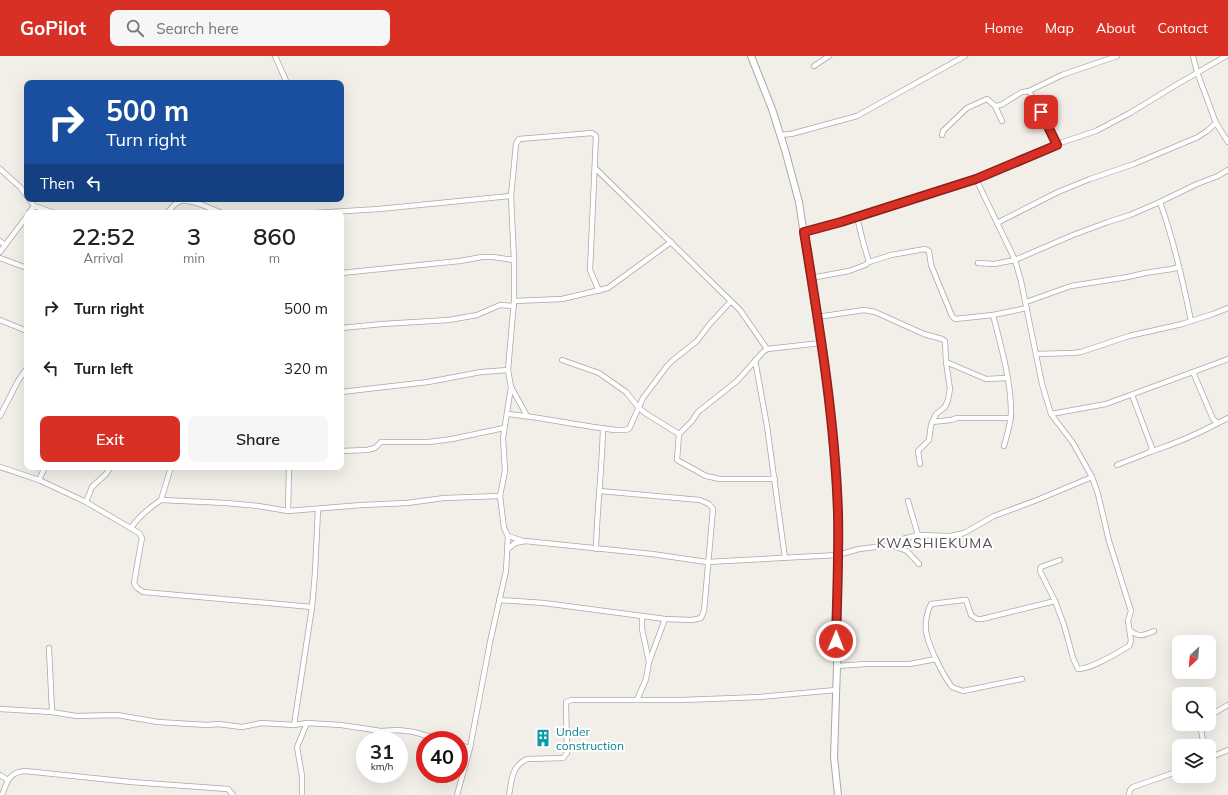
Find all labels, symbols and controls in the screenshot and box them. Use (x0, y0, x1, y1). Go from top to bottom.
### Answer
search box (110, 10, 390, 46)
text: GoPilot (20, 16, 86, 40)
icon: search (124, 17, 146, 39)
text: Search here (156, 19, 239, 38)
text: Home (984, 19, 1023, 37)
text: Map (1045, 19, 1074, 37)
text: About (1096, 19, 1136, 37)
text: Contact (1158, 19, 1208, 37)
text: 500 m (106, 93, 189, 128)
pin (1024, 95, 1058, 129)
icon: right (40, 96, 92, 148)
icon: arrive (1030, 101, 1052, 123)
text: Turn right (106, 128, 186, 151)
icon: left (83, 172, 105, 194)
text: Then (40, 174, 75, 193)
text: 22:52 (72, 221, 135, 251)
text: 3 (187, 221, 201, 251)
text: 860 (253, 221, 296, 251)
text: Arrival (84, 250, 123, 266)
text: min (183, 250, 205, 266)
text: m (269, 250, 280, 266)
icon: right (40, 297, 62, 319)
text: Turn right (74, 299, 144, 318)
text: 500 m (284, 299, 328, 318)
icon: left (40, 357, 62, 379)
text: Turn left (74, 359, 133, 378)
text: 320 m (284, 359, 328, 378)
button: Exit (40, 416, 180, 462)
button: Share (188, 416, 328, 462)
district label: KWASHIEKUMA (876, 534, 994, 552)
position arrow (815, 620, 857, 662)
north arrow (1172, 635, 1216, 679)
map controls (1172, 635, 1216, 783)
button: search (1172, 687, 1216, 731)
place label: Under construction (556, 724, 624, 753)
building icon: Under construction (533, 728, 553, 748)
speed limit sign: 40 (416, 731, 468, 783)
text: 31 (370, 739, 394, 764)
button: layers (1172, 739, 1216, 783)
text: km/h (371, 760, 393, 773)

